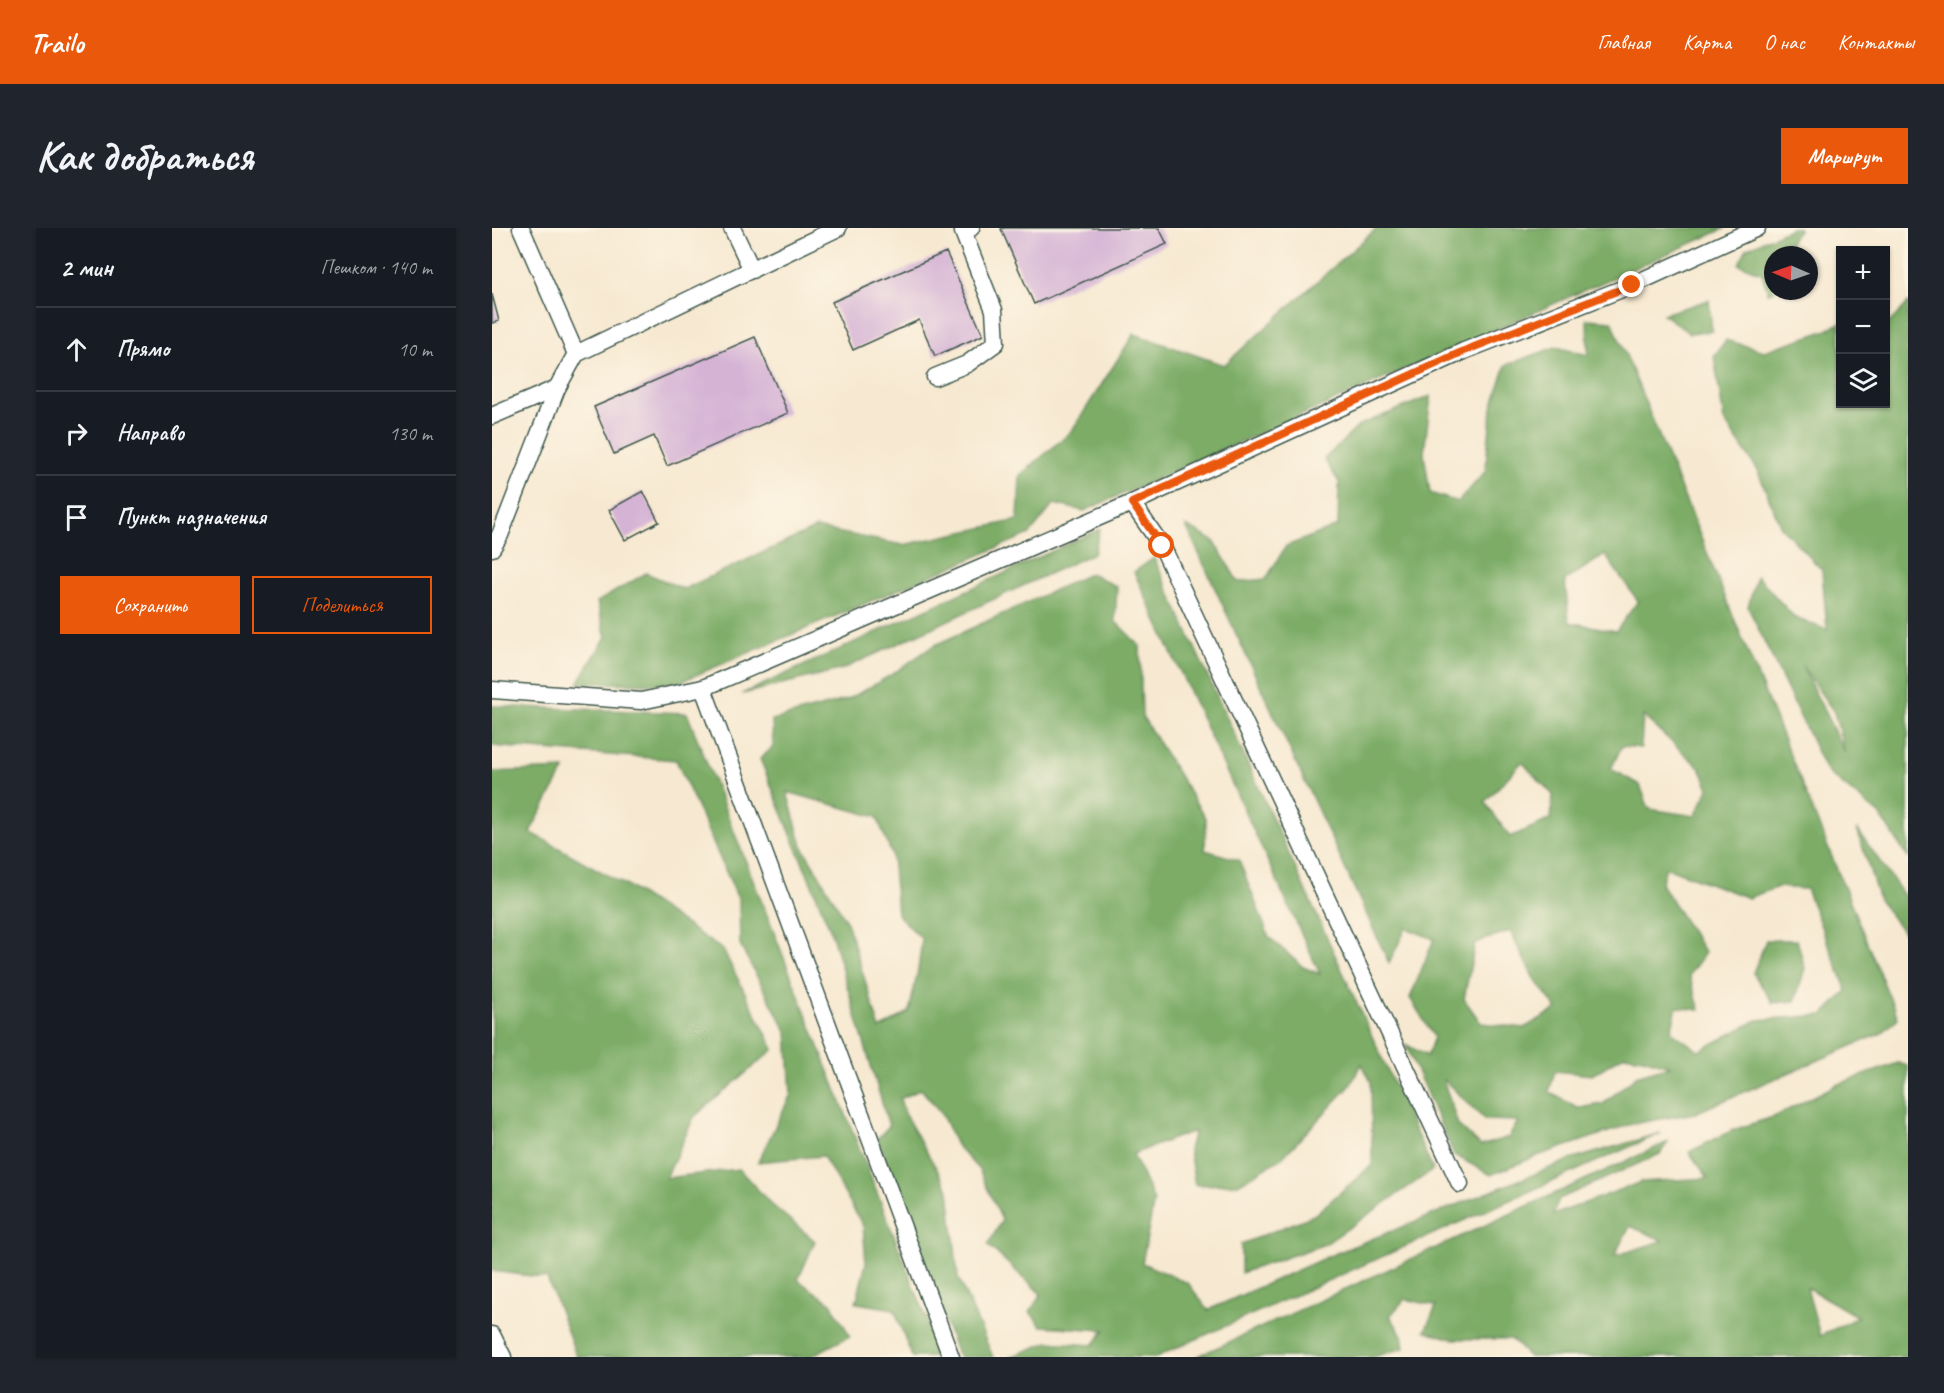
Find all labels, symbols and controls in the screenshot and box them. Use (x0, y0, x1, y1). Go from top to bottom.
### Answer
text: Trailo (30, 25, 84, 60)
text: Главная (1597, 29, 1650, 55)
text: Карта (1683, 29, 1731, 55)
text: О нас (1764, 29, 1805, 55)
text: Контакты (1838, 29, 1914, 55)
button: Маршрут (1781, 128, 1908, 184)
text: Как добраться (36, 130, 253, 183)
north arrow (1764, 246, 1818, 300)
map controls (1836, 246, 1890, 408)
button: + (1836, 246, 1890, 300)
text: 2 мин (60, 251, 113, 284)
text: Пешком · 140 m (320, 255, 432, 280)
route end (1618, 271, 1644, 297)
button: − (1836, 300, 1890, 354)
icon: ahead (60, 333, 93, 366)
text: Прямо (117, 335, 169, 363)
text: 10 m (398, 337, 432, 362)
button: layers (1836, 354, 1890, 408)
icon: right (60, 417, 93, 450)
text: Направо (117, 419, 184, 447)
text: 130 m (389, 421, 432, 446)
icon: arrive (60, 501, 93, 534)
text: Пункт назначения (117, 503, 266, 531)
route start (1148, 532, 1174, 558)
button: Сохранить (60, 576, 240, 634)
button: Поделиться (252, 576, 432, 634)

